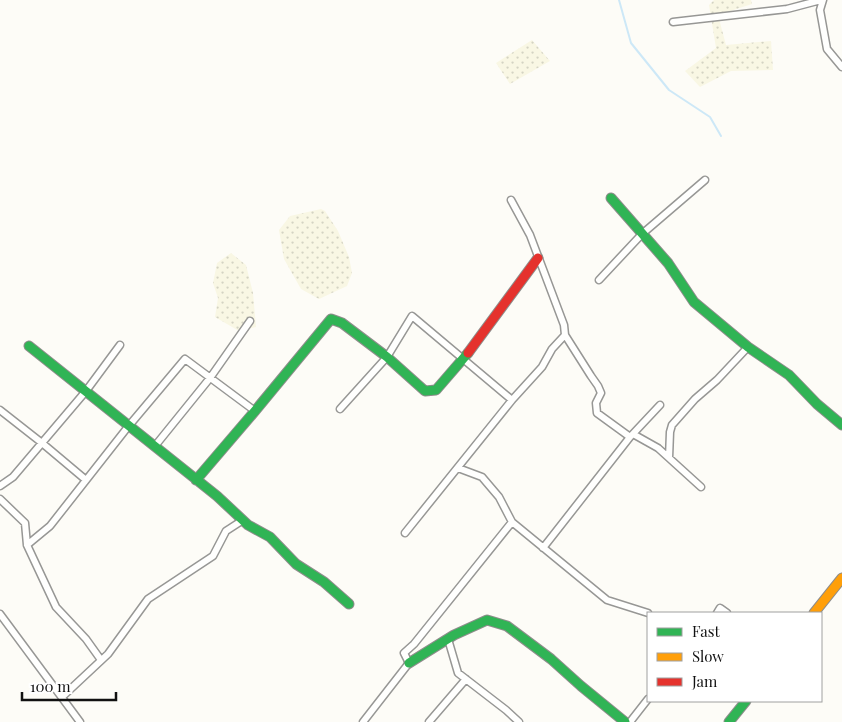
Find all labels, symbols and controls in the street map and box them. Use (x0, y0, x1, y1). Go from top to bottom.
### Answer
legend (647, 612, 822, 702)
text: Fast (692, 621, 721, 641)
text: Slow (692, 646, 724, 666)
scale bar (22, 670, 116, 702)
text: Jam (691, 671, 718, 691)
text: 100 m (30, 676, 71, 696)

